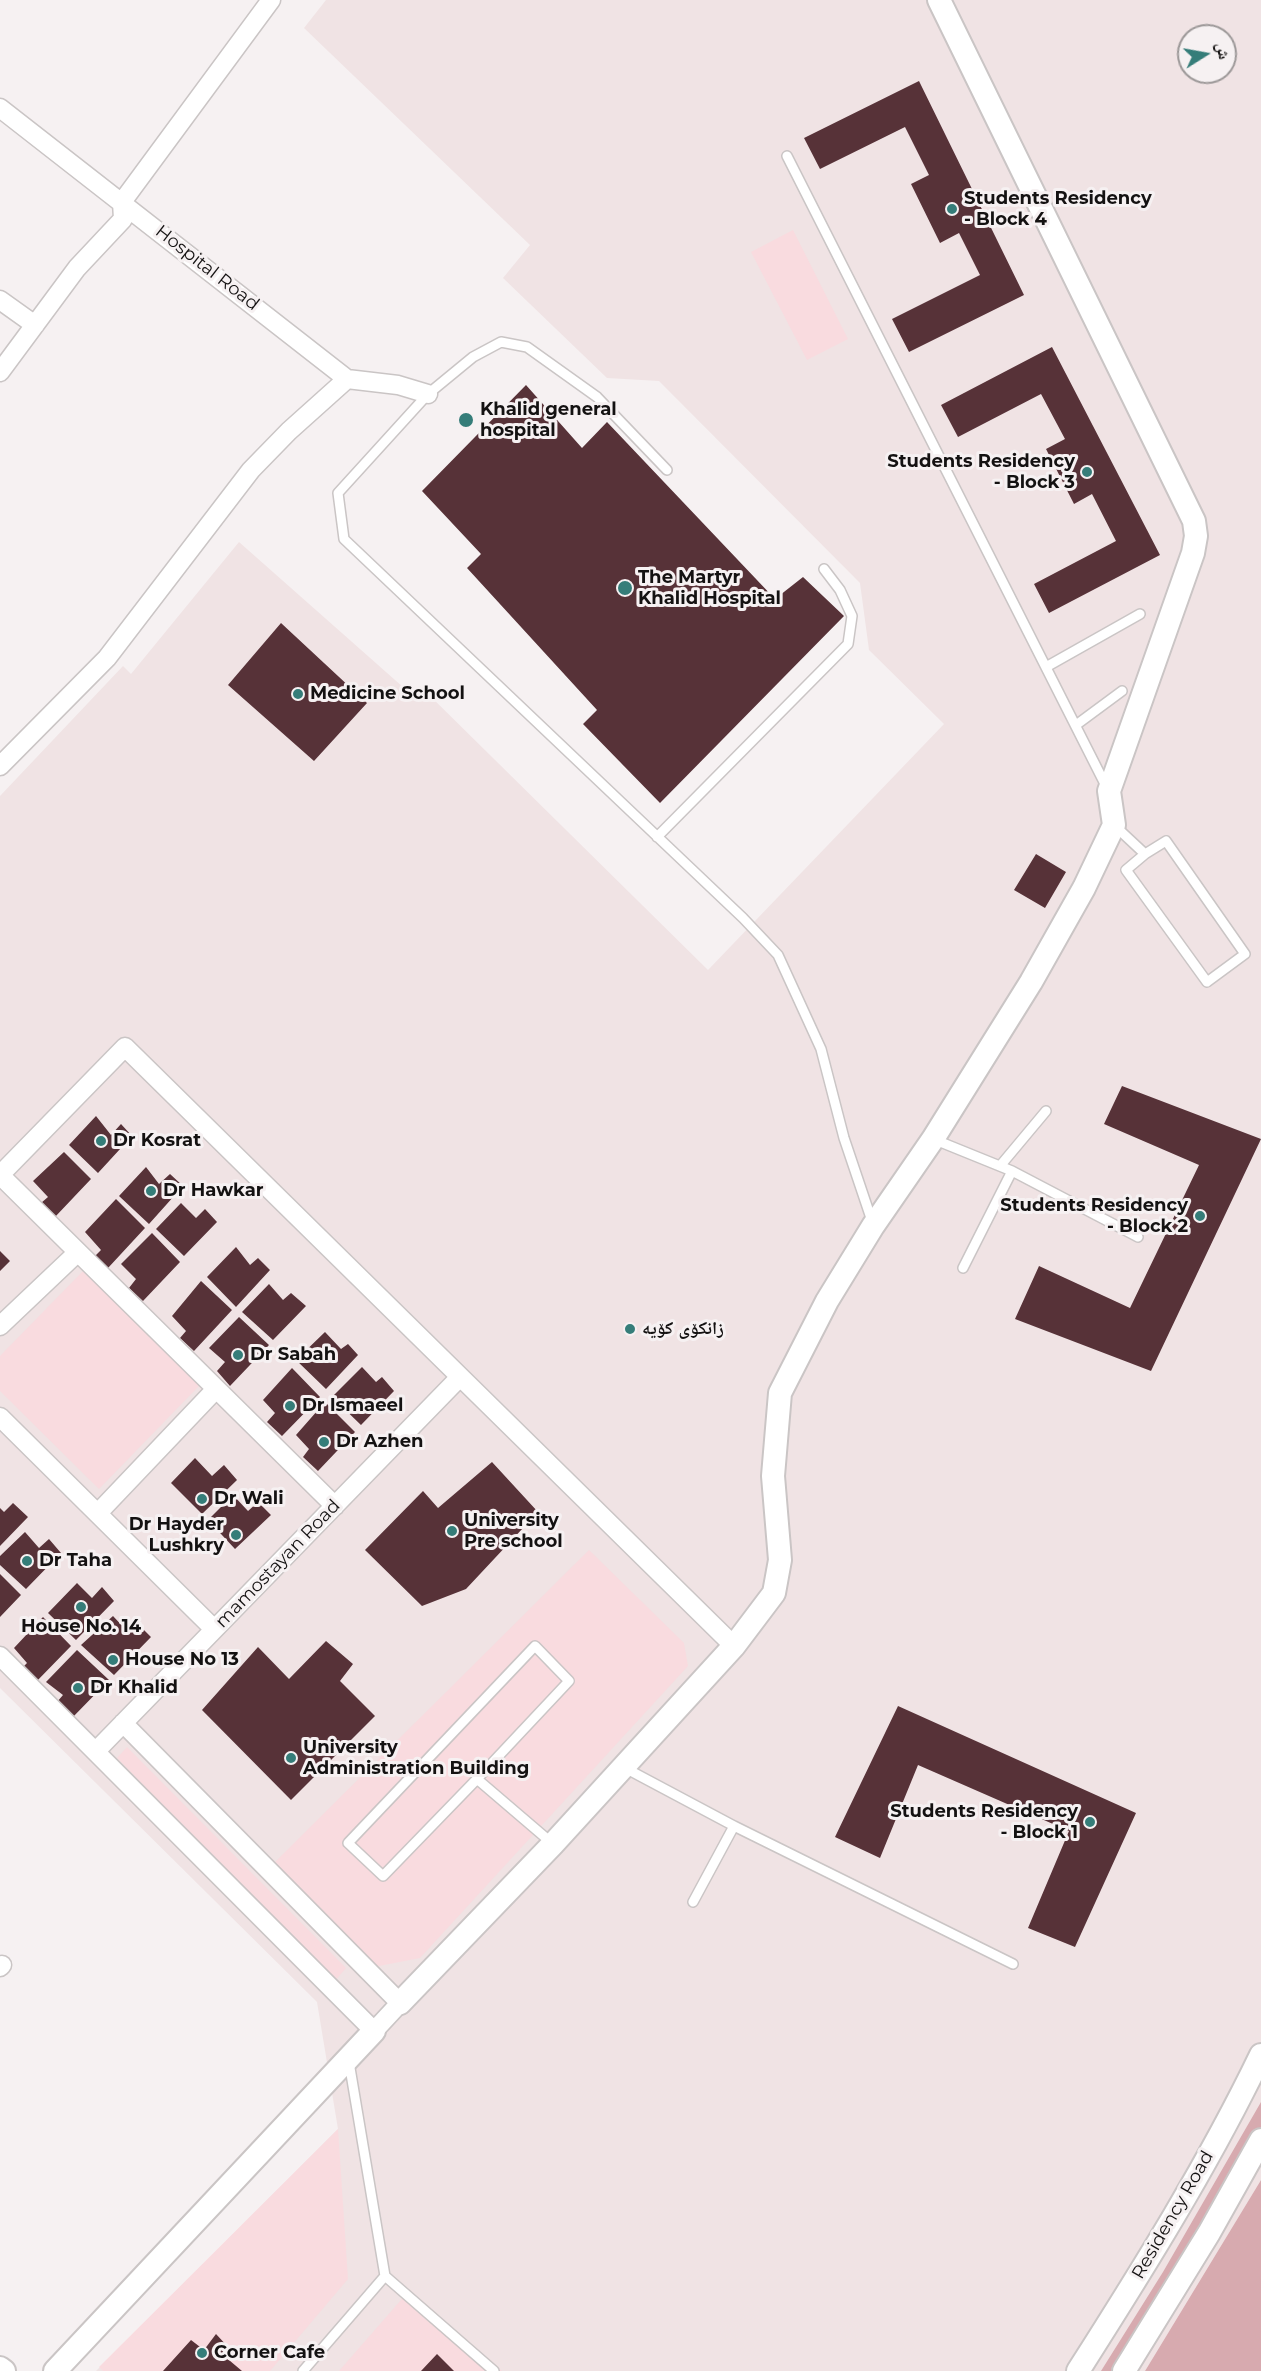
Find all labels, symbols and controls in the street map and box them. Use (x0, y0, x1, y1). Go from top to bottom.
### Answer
north arrow (1177, 24, 1237, 84)
text: ش (1212, 41, 1234, 61)
place label: Students Residency - Block 4 (964, 188, 1152, 230)
marker: Students Residency - Block 4 (945, 202, 959, 216)
street label: Hospital Road (151, 221, 263, 315)
place label: Khalid general hospital (480, 399, 617, 442)
marker: Khalid general hospital (457, 411, 475, 429)
place label: Students Residency - Block 3 (887, 451, 1075, 494)
marker: Students Residency - Block 3 (1080, 465, 1094, 479)
place label: The Martyr Khalid Hospital (638, 567, 781, 610)
marker: The Martyr Khalid Hospital (616, 579, 634, 597)
place label: Medicine School (310, 683, 465, 705)
marker: Medicine School (291, 687, 305, 701)
place label: Dr Kosrat (113, 1130, 201, 1152)
marker: Dr Kosrat (94, 1134, 108, 1148)
place label: Dr Hawkar (163, 1180, 264, 1202)
marker: Dr Hawkar (144, 1184, 158, 1198)
place label: Students Residency - Block 2 (1000, 1195, 1188, 1238)
marker: Students Residency - Block 2 (1193, 1209, 1207, 1223)
place label: زانکۆی کۆیە (642, 1318, 724, 1340)
marker: زانکۆی کۆیە (623, 1322, 637, 1336)
place label: Dr Sabah (250, 1344, 336, 1366)
marker: Dr Sabah (231, 1348, 245, 1362)
place label: Dr Ismaeel (302, 1395, 403, 1417)
marker: Dr Ismaeel (283, 1399, 297, 1413)
place label: Dr Azhen (336, 1431, 424, 1453)
marker: Dr Azhen (317, 1435, 331, 1449)
place label: Dr Wali (214, 1488, 284, 1510)
marker: Dr Wali (195, 1492, 209, 1506)
street label: mamostayan Road (211, 1495, 345, 1633)
place label: University Pre school (464, 1510, 563, 1552)
place label: Dr Hayder Lushkry (129, 1514, 224, 1556)
marker: University Pre school (445, 1524, 459, 1538)
marker: Dr Hayder Lushkry (229, 1528, 243, 1542)
place label: Dr Taha (39, 1550, 112, 1572)
marker: Dr Taha (20, 1554, 34, 1568)
marker: House No. 14 (74, 1600, 88, 1614)
place label: House No. 14 (21, 1616, 141, 1638)
place label: House No 13 (125, 1649, 239, 1671)
marker: House No 13 (106, 1653, 120, 1667)
place label: Dr Khalid (90, 1677, 178, 1699)
marker: Dr Khalid (71, 1681, 85, 1695)
place label: University Administration Building (303, 1737, 529, 1780)
marker: University Administration Building (284, 1751, 298, 1765)
place label: Students Residency - Block 1 (890, 1801, 1078, 1844)
marker: Students Residency - Block 1 (1083, 1815, 1097, 1829)
street label: Residency Road (1128, 2147, 1218, 2283)
place label: Corner Cafe (214, 2342, 325, 2364)
marker: Corner Cafe (195, 2346, 209, 2360)

